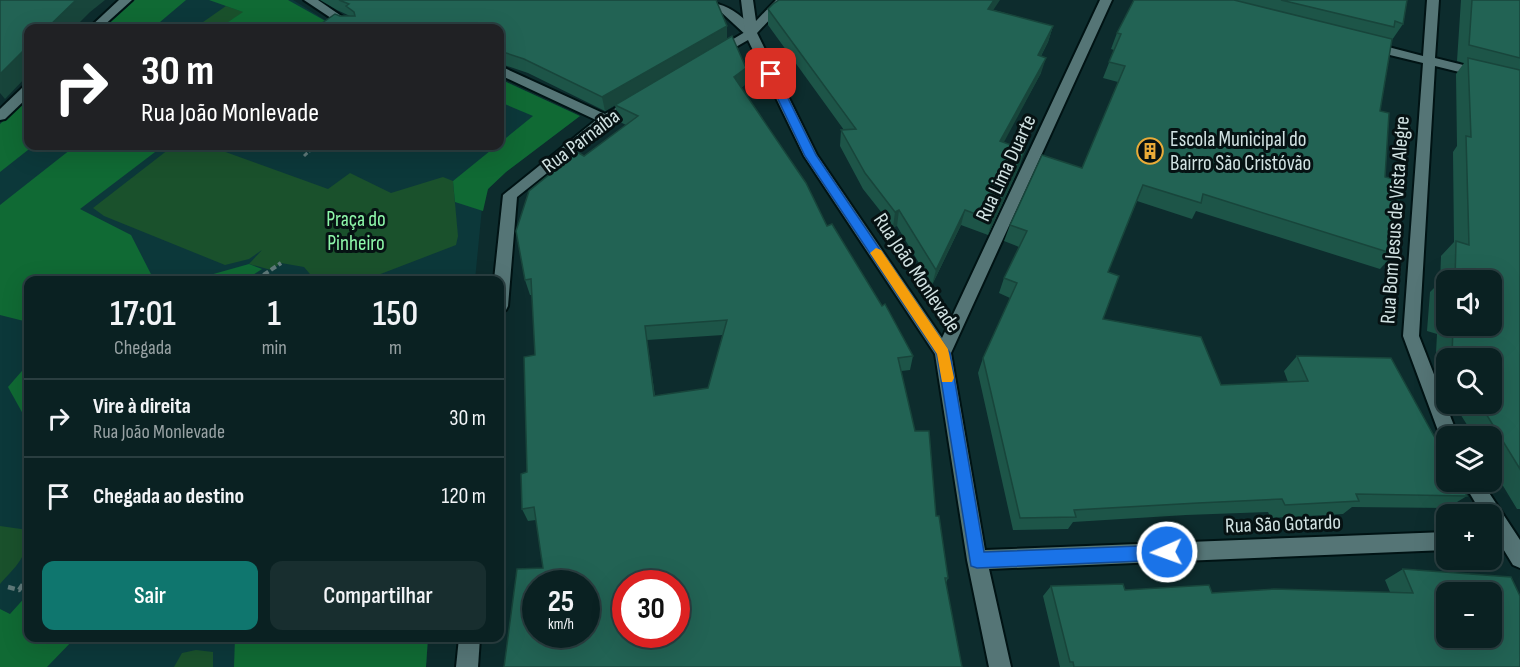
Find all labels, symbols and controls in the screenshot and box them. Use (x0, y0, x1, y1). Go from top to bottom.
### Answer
text: 30 m (141, 46, 214, 97)
icon: right (42, 48, 120, 126)
pin (745, 48, 796, 99)
icon: arrive (754, 57, 787, 90)
text: Rua João Monlevade (141, 97, 319, 129)
street label: Rua Parnaíba (537, 104, 625, 178)
street label: Rua Lima Duarte (970, 111, 1042, 225)
street label: Rua Bom Jesus de Vista Alegre (1375, 115, 1415, 325)
place label: Escola Municipal do Bairro São Cristóvão (1170, 127, 1311, 176)
building icon: Escola Municipal do Bairro São Cristóvão (1135, 136, 1165, 166)
park label: Praça do Pinheiro (326, 207, 386, 256)
street label: Rua João Monlevade (868, 209, 966, 337)
map controls (1436, 270, 1502, 648)
button: sound (1436, 270, 1502, 336)
text: 17:01 (110, 293, 176, 336)
text: 1 (268, 293, 281, 336)
text: 150 (373, 293, 418, 336)
text: Chegada (114, 336, 172, 360)
text: min (262, 336, 287, 360)
text: m (389, 336, 402, 360)
button: search (1436, 348, 1502, 414)
text: Vire à direita (93, 393, 191, 420)
icon: right (42, 402, 75, 435)
text: 30 m (449, 405, 486, 432)
text: Rua João Monlevade (93, 420, 225, 444)
button: layers (1436, 426, 1502, 492)
icon: arrive (42, 480, 75, 513)
text: Chegada ao destino (93, 483, 244, 510)
text: 120 m (442, 483, 486, 510)
button: + (1436, 504, 1502, 570)
street label: Rua São Gotardo (1225, 509, 1341, 539)
position arrow (1135, 520, 1199, 584)
button: Sair (42, 561, 258, 630)
button: Compartilhar (270, 561, 486, 630)
speed limit sign: 30 (612, 570, 690, 648)
button: − (1436, 582, 1502, 648)
text: 25 (548, 584, 574, 620)
text: km/h (548, 615, 574, 634)

